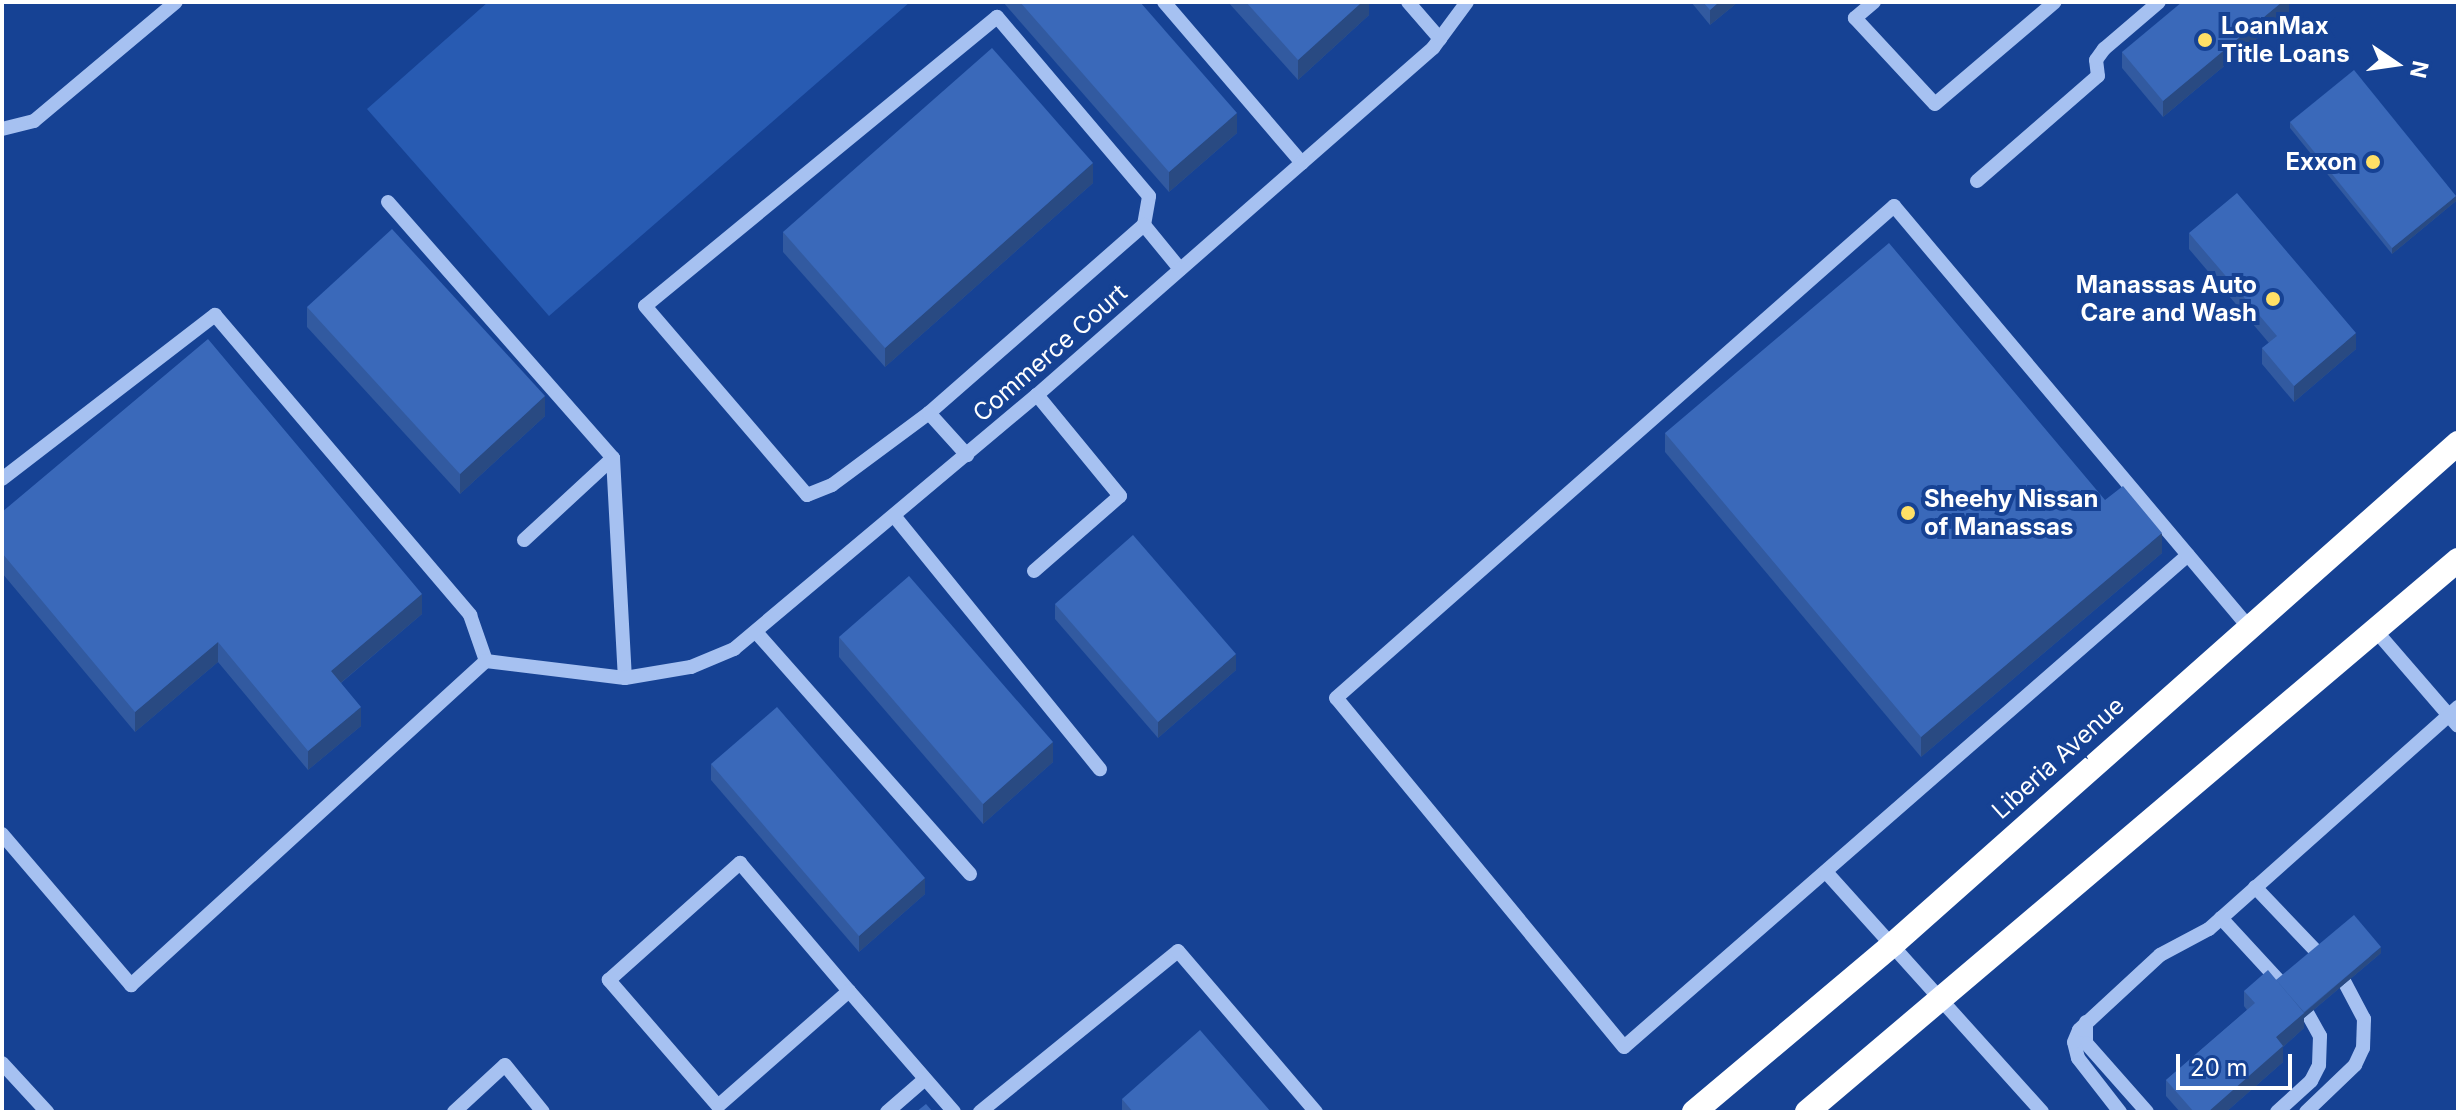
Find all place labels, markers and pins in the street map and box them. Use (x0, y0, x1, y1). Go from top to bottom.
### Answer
place label: LoanMax Title Loans (2221, 12, 2350, 68)
marker: LoanMax Title Loans (2196, 31, 2214, 49)
place label: Exxon (2285, 148, 2357, 176)
marker: Exxon (2364, 153, 2382, 171)
place label: Manassas Auto Care and Wash (2076, 271, 2257, 327)
marker: Manassas Auto Care and Wash (2264, 290, 2282, 308)
place label: Sheehy Nissan of Manassas (1924, 485, 2098, 541)
marker: Sheehy Nissan of Manassas (1899, 504, 1917, 522)

